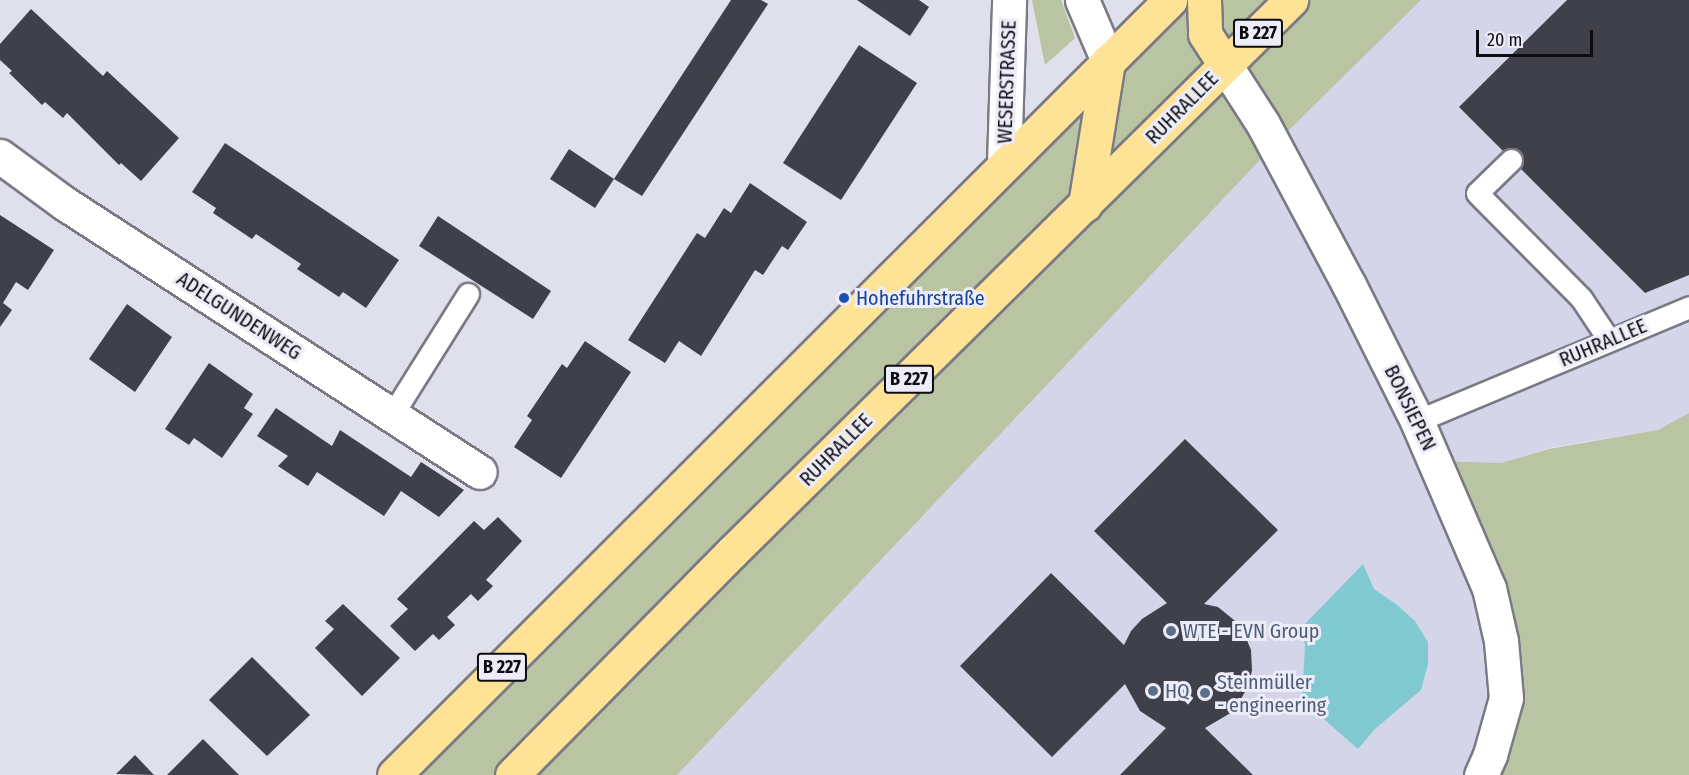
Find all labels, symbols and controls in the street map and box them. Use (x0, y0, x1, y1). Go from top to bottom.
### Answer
road number: B 227 (1232, 18, 1284, 48)
scale bar (1479, 18, 1596, 56)
street label: WESERSTRASSE (993, 20, 1021, 144)
text: 20 m (1487, 29, 1522, 51)
street label: RUHRALLEE (1141, 67, 1223, 149)
street label: ADELGUNDENWEG (172, 267, 306, 365)
place label: Hohefuhrstraße (856, 286, 985, 310)
marker: Hohefuhrstraße (837, 291, 851, 305)
street label: RUHRALLEE (1556, 314, 1650, 372)
street label: BONSIEPEN (1379, 361, 1441, 455)
road number: B 227 (884, 364, 934, 394)
street label: RUHRALLEE (795, 409, 877, 491)
place label: WTE - EVN Group (1183, 619, 1319, 643)
marker: WTE - EVN Group (1164, 624, 1178, 638)
road number: B 227 (476, 652, 528, 682)
place label: Steinmüller - engineering (1217, 670, 1326, 717)
place label: HQ (1165, 679, 1190, 703)
marker: HQ (1146, 684, 1160, 698)
marker: Steinmüller - engineering (1198, 686, 1212, 700)

